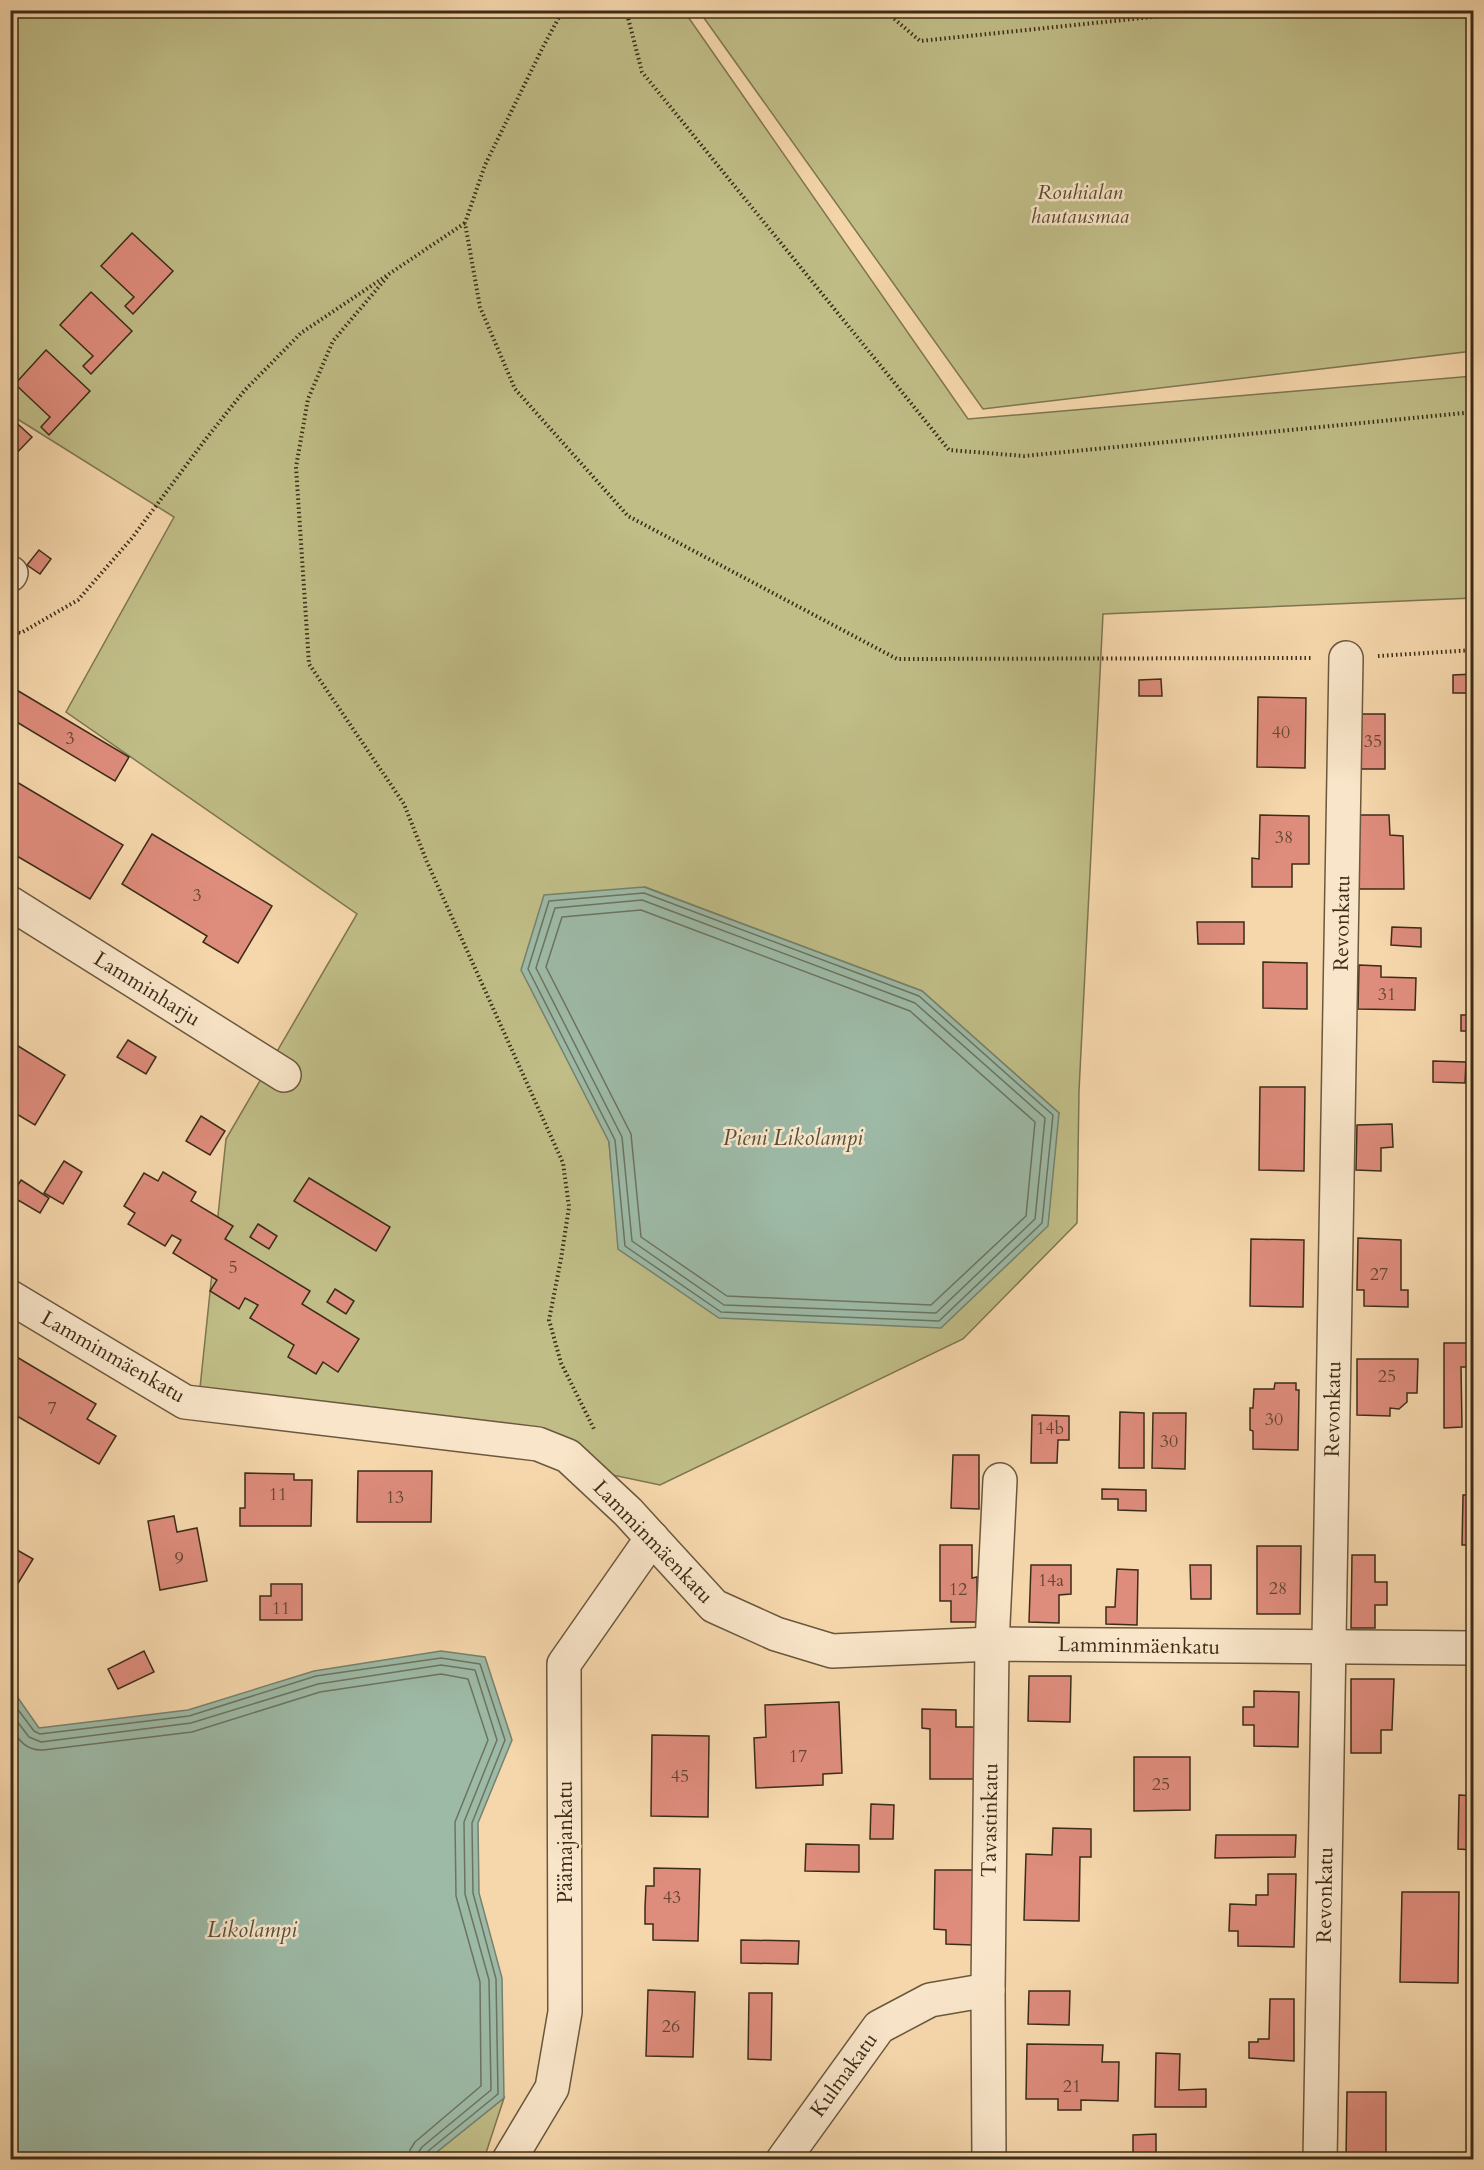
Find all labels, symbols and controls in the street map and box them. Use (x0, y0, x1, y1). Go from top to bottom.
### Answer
park label: Rouhialan hautausmaa (1031, 178, 1129, 231)
house number: 40 (1272, 720, 1290, 745)
house number: 3 (65, 726, 75, 751)
house number: 35 (1364, 729, 1382, 754)
house number: 38 (1275, 825, 1293, 850)
street label: Revonkatu (1327, 875, 1357, 971)
house number: 3 (192, 883, 202, 908)
street label: Lamminharju (88, 945, 206, 1033)
house number: 31 (1378, 982, 1396, 1007)
water label: Pieni Likolampi (723, 1123, 864, 1153)
house number: 5 (228, 1255, 238, 1280)
house number: 27 (1370, 1262, 1388, 1287)
street label: Lamminmäenkatu (36, 1304, 190, 1410)
street label: Revonkatu (1318, 1361, 1348, 1457)
house number: 25 (1378, 1364, 1396, 1389)
house number: 7 (47, 1396, 57, 1421)
house number: 30 (1265, 1407, 1283, 1432)
house number: 14b (1036, 1416, 1064, 1441)
house number: 30 (1160, 1429, 1178, 1454)
street label: Lamminmäenkatu (586, 1474, 720, 1610)
house number: 11 (269, 1482, 287, 1507)
house number: 13 (386, 1485, 404, 1510)
house number: 9 (174, 1546, 184, 1571)
house number: 14a (1038, 1568, 1064, 1593)
house number: 28 (1269, 1576, 1287, 1601)
house number: 12 (949, 1577, 967, 1602)
house number: 11 (272, 1596, 290, 1621)
street label: Lamminmäenkatu (1058, 1630, 1220, 1662)
house number: 17 (789, 1744, 807, 1769)
street label: Tavastinkatu (975, 1763, 1005, 1877)
house number: 45 (671, 1764, 689, 1789)
house number: 25 (1152, 1772, 1170, 1797)
street label: Päämajankatu (551, 1780, 580, 1904)
street label: Revonkatu (1310, 1847, 1340, 1943)
house number: 43 (663, 1885, 681, 1910)
water label: Likolampi (207, 1915, 298, 1945)
house number: 26 (662, 2014, 680, 2039)
street label: Kulmakatu (804, 2027, 884, 2123)
house number: 21 (1063, 2074, 1081, 2099)

